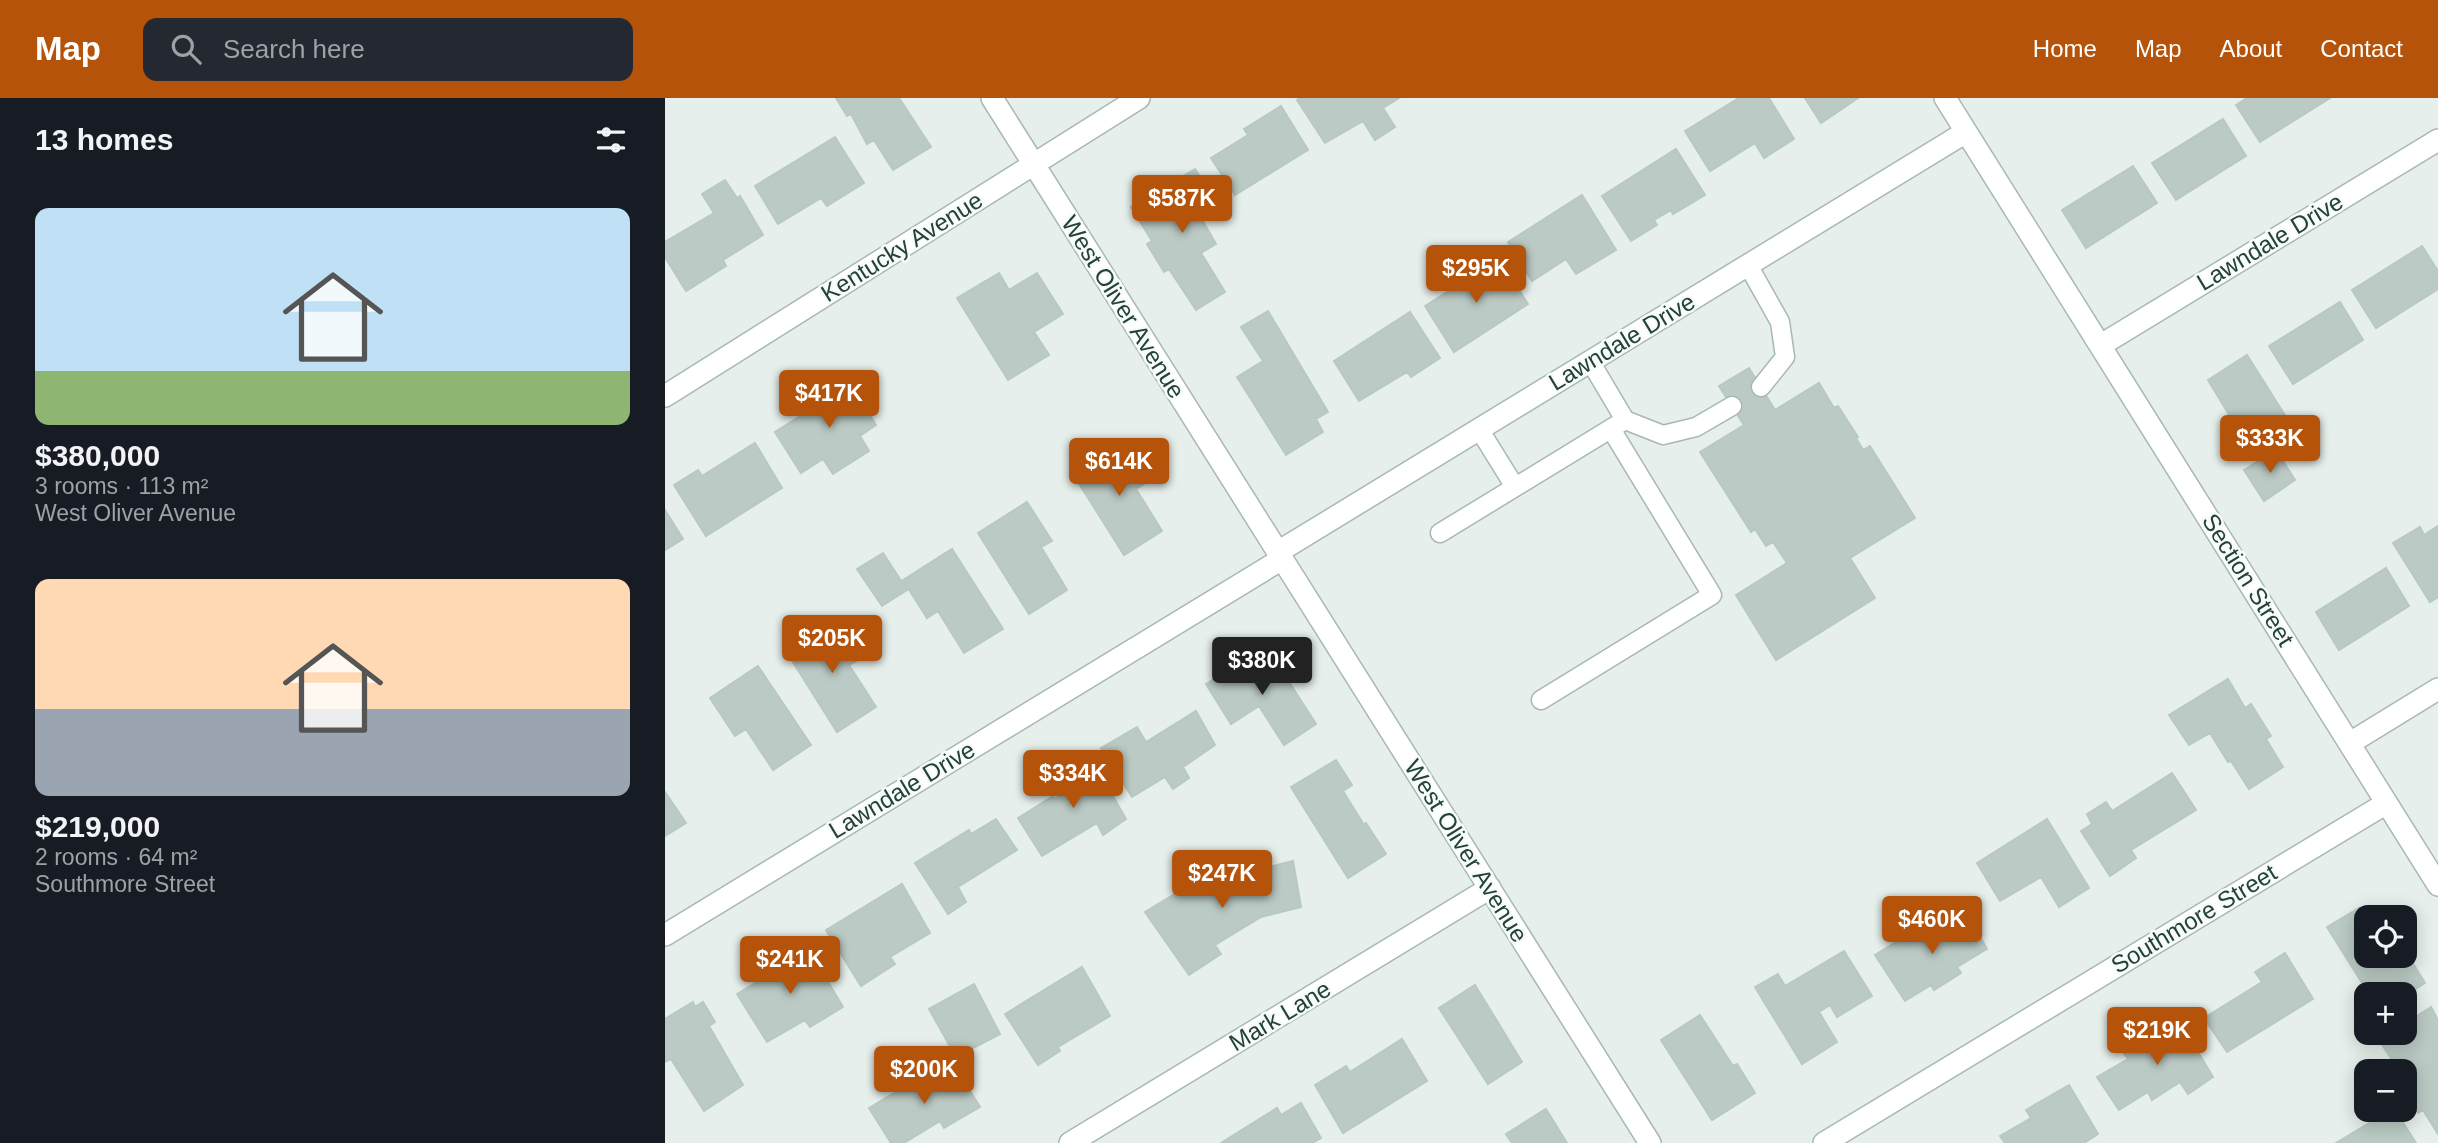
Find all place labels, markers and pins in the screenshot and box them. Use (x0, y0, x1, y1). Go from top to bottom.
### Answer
pin: $587K (1133, 176, 1231, 235)
pin: $295K (1427, 246, 1525, 305)
pin: $417K (780, 370, 878, 430)
pin: $333K (2221, 416, 2319, 475)
pin: $614K (1070, 438, 1168, 498)
pin: $205K (783, 616, 881, 675)
pin: $380K (1213, 638, 1311, 697)
pin: $334K (1024, 750, 1122, 810)
pin: $247K (1173, 850, 1271, 910)
pin: $460K (1883, 896, 1981, 956)
pin: $241K (741, 936, 839, 996)
pin: $219K (2108, 1007, 2206, 1067)
pin: $200K (875, 1046, 973, 1106)

